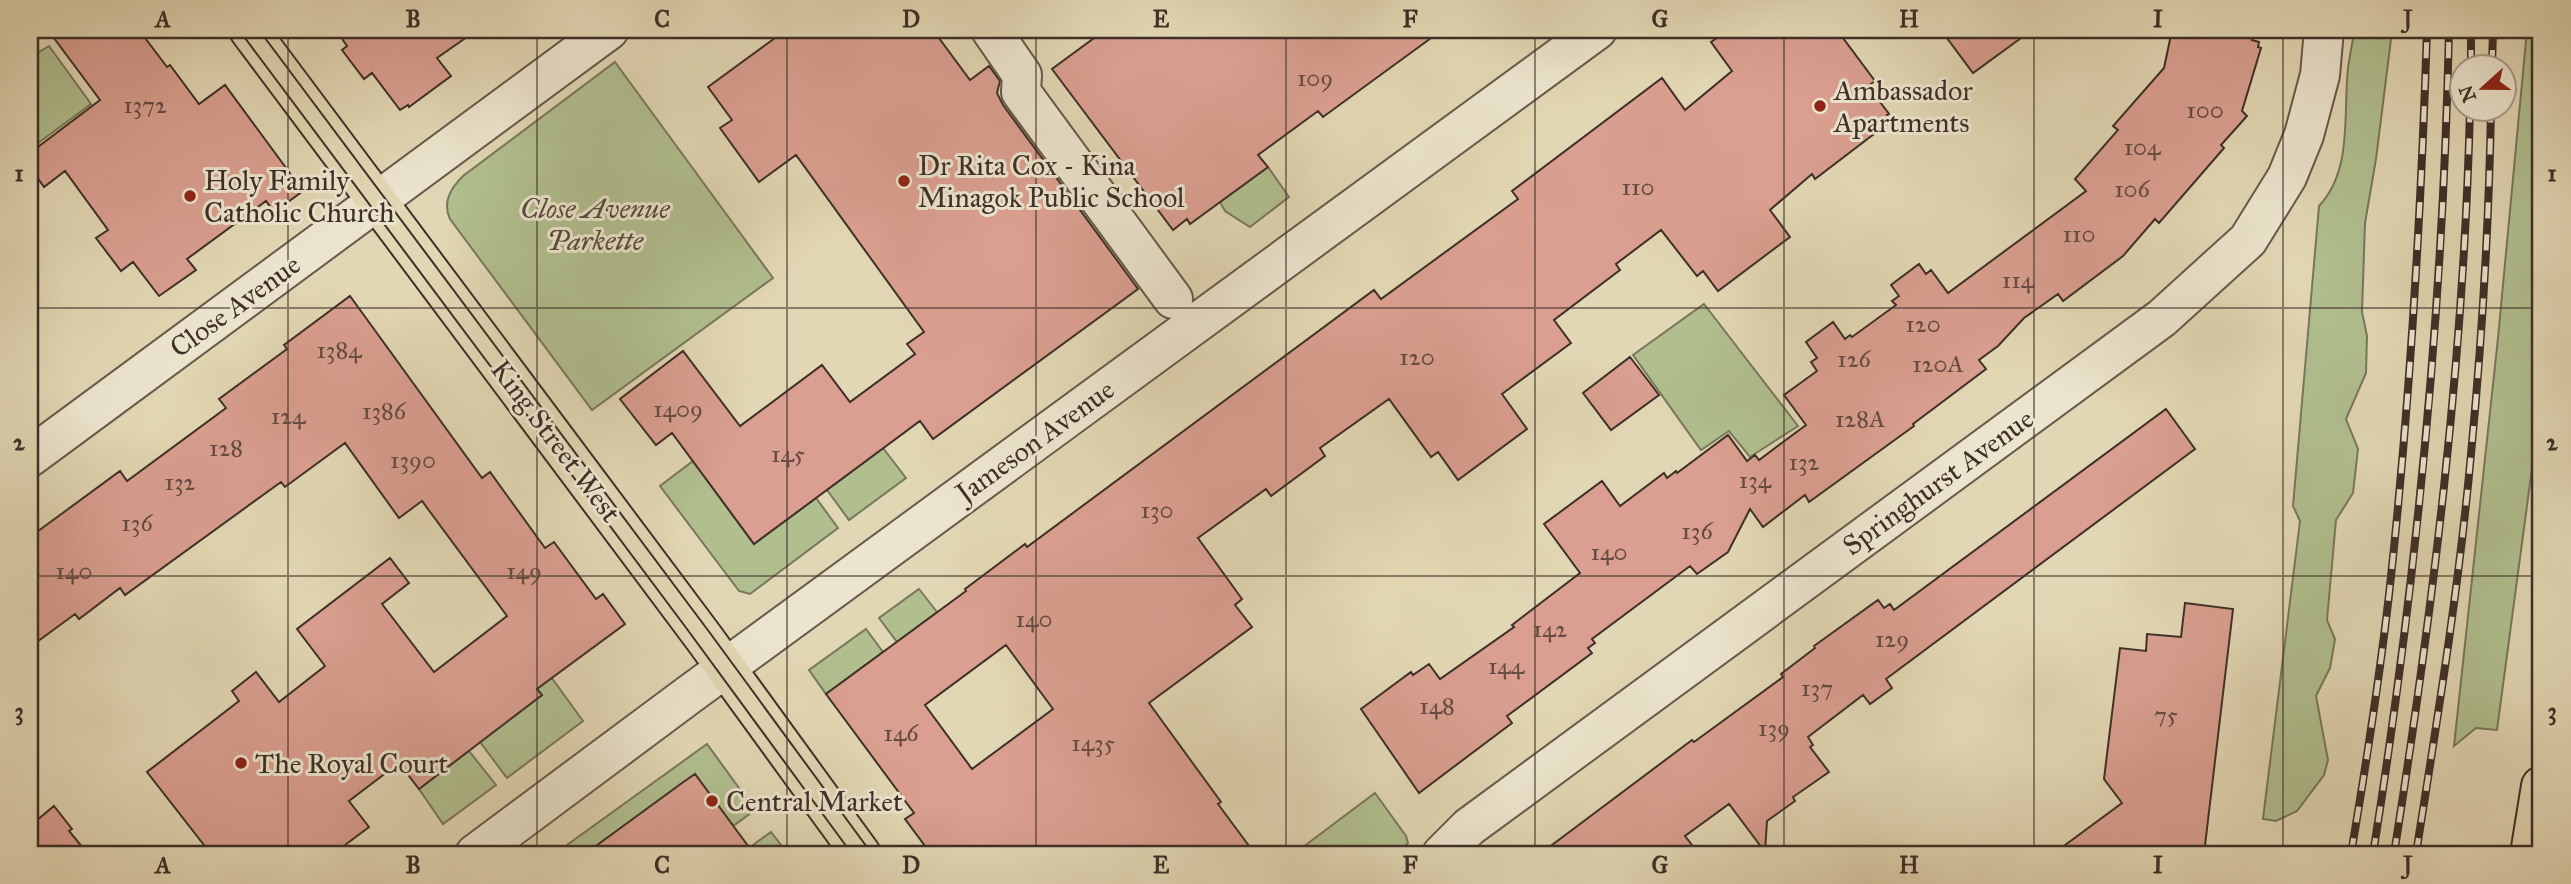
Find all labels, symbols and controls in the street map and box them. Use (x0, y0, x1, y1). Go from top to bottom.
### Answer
text: A (153, 5, 171, 33)
text: B (405, 5, 421, 33)
text: C (654, 5, 670, 33)
text: D (902, 5, 920, 33)
text: E (1153, 5, 1170, 33)
text: F (1402, 5, 1418, 33)
text: G (1652, 5, 1669, 33)
text: H (1899, 5, 1919, 33)
text: I (2153, 5, 2163, 33)
text: J (2400, 5, 2413, 34)
north arrow (2448, 52, 2518, 122)
house number: 109 (1297, 63, 1333, 93)
place label: Ambassador Apartments (1833, 73, 1973, 140)
text: N (2454, 82, 2481, 106)
house number: 1372 (123, 90, 167, 120)
house number: 100 (2186, 95, 2224, 125)
marker: Ambassador Apartments (1812, 98, 1828, 114)
house number: 104 (2124, 132, 2161, 162)
place label: Dr Rita Cox - Kina Minagok Public School (918, 148, 1185, 215)
text: 1 (14, 159, 24, 187)
text: 1 (2547, 159, 2557, 187)
place label: Holy Family Catholic Church (204, 163, 395, 230)
house number: 110 (1622, 172, 1654, 202)
marker: Dr Rita Cox - Kina Minagok Public School (896, 173, 912, 189)
house number: 106 (2114, 174, 2151, 204)
marker: Holy Family Catholic Church (182, 188, 198, 204)
park label: Close Avenue Parkette (520, 191, 670, 258)
house number: 110 (2063, 219, 2095, 249)
street label: Close Avenue (163, 247, 307, 365)
house number: 114 (2002, 265, 2035, 295)
house number: 120 (1905, 309, 1941, 339)
house number: 1384 (316, 335, 362, 365)
house number: 120 (1399, 342, 1435, 372)
house number: 126 (1837, 344, 1872, 374)
house number: 120A (1912, 349, 1964, 379)
street label: King Street West (483, 353, 629, 529)
street label: Jameson Avenue (946, 372, 1121, 512)
house number: 1409 (653, 394, 703, 424)
house number: 1386 (362, 396, 407, 426)
house number: 124 (271, 401, 306, 431)
street label: Springhurst Avenue (1836, 401, 2040, 563)
house number: 128A (1835, 404, 1885, 434)
text: 2 (13, 428, 25, 456)
text: 2 (2546, 428, 2558, 456)
house number: 128 (209, 433, 243, 463)
house number: 145 (771, 439, 805, 469)
house number: 1390 (390, 445, 436, 475)
house number: 132 (1789, 447, 1820, 477)
house number: 134 (1739, 465, 1772, 495)
house number: 132 (165, 467, 196, 497)
house number: 130 (1140, 495, 1174, 525)
house number: 136 (121, 508, 153, 538)
house number: 136 (1681, 516, 1713, 546)
house number: 140 (1591, 537, 1627, 567)
house number: 140 (56, 556, 92, 586)
house number: 149 (506, 556, 542, 586)
house number: 140 (1016, 604, 1052, 634)
house number: 142 (1533, 614, 1568, 644)
house number: 129 (1875, 624, 1909, 654)
house number: 144 (1488, 651, 1525, 681)
house number: 137 (1801, 673, 1833, 703)
house number: 148 (1419, 691, 1455, 721)
text: 3 (14, 697, 24, 726)
text: 3 (2547, 697, 2557, 726)
house number: 75 (2154, 700, 2178, 730)
house number: 139 (1758, 713, 1790, 743)
house number: 146 (883, 718, 919, 748)
house number: 1435 (1071, 728, 1115, 758)
place label: The Royal Court (255, 746, 448, 781)
marker: The Royal Court (233, 755, 249, 771)
place label: Central Market (726, 784, 903, 819)
marker: Central Market (704, 793, 720, 809)
text: A (153, 851, 171, 879)
text: B (405, 851, 421, 879)
text: C (654, 851, 670, 879)
text: D (902, 851, 920, 879)
text: E (1153, 851, 1170, 879)
text: F (1402, 851, 1418, 879)
text: G (1652, 851, 1669, 879)
text: H (1899, 851, 1919, 879)
text: I (2153, 851, 2163, 879)
text: J (2400, 851, 2413, 880)

